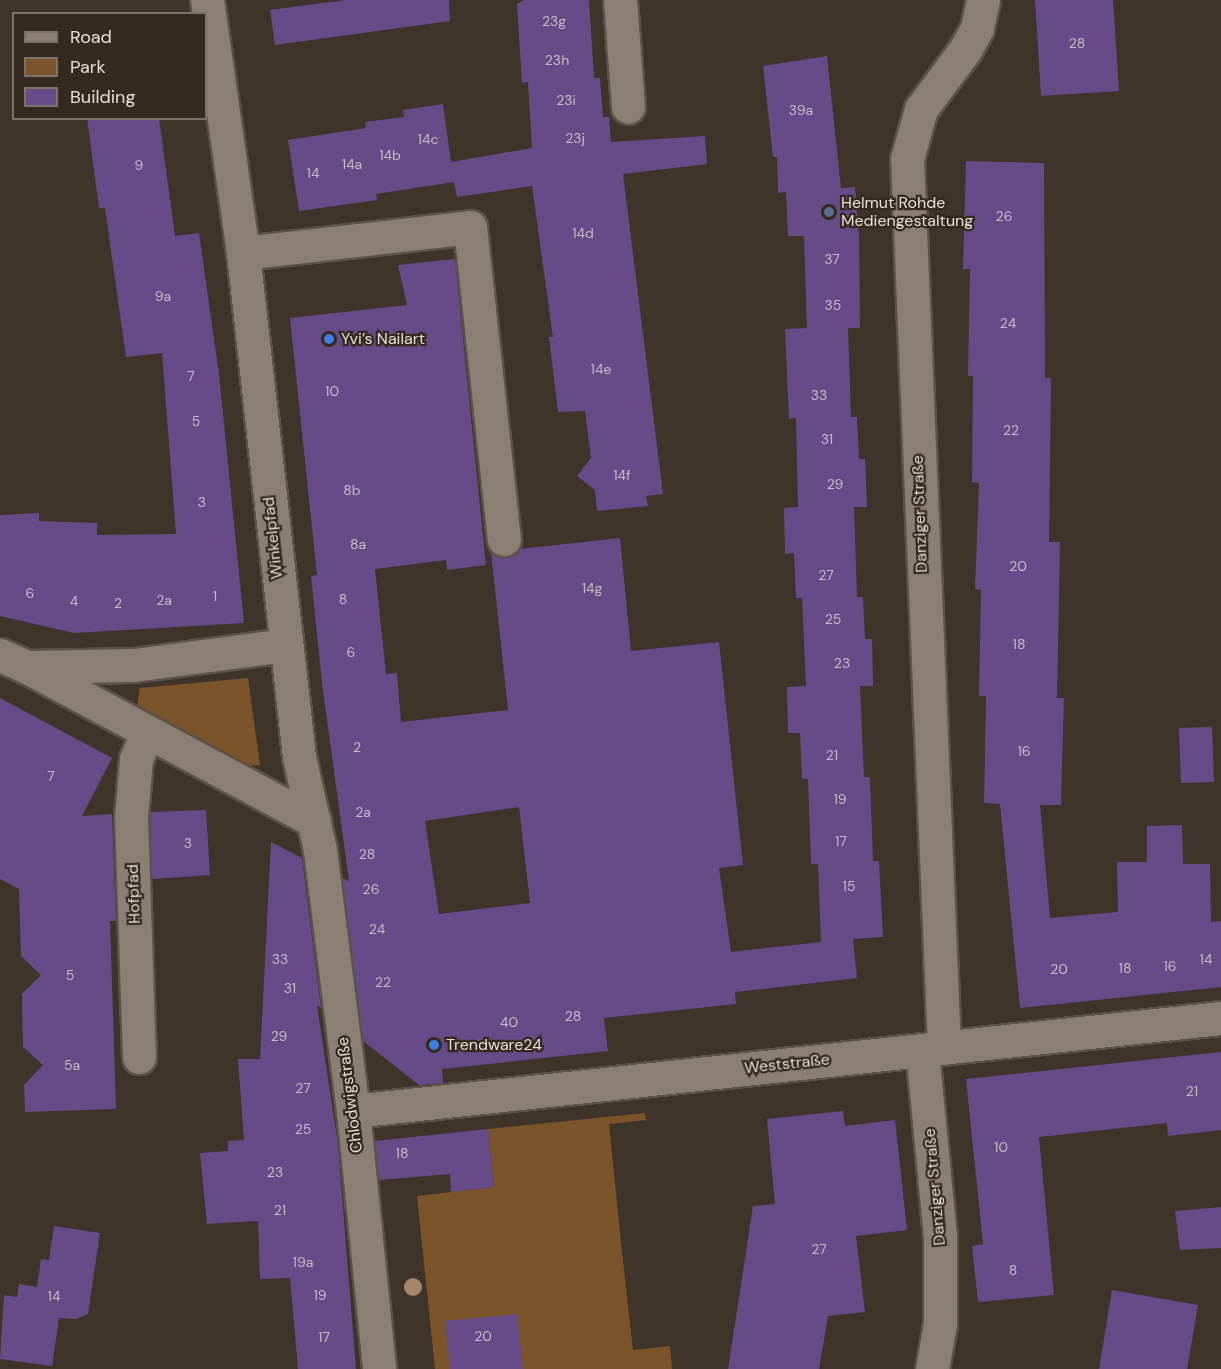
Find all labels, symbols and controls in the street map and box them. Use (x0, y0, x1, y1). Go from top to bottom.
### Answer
legend (12, 12, 207, 120)
house number: 23g (542, 13, 566, 29)
text: Road (70, 25, 112, 49)
house number: 28 (1069, 35, 1085, 51)
house number: 23h (545, 52, 569, 68)
text: Park (70, 55, 106, 79)
text: Building (70, 85, 135, 109)
house number: 23i (556, 92, 576, 108)
house number: 39a (789, 102, 813, 118)
house number: 23j (565, 130, 585, 146)
house number: 14c (418, 131, 438, 147)
house number: 14b (379, 147, 401, 163)
house number: 14a (342, 156, 362, 172)
house number: 9 (135, 157, 143, 173)
house number: 14 (307, 165, 319, 181)
place label: Helmut Rohde Mediengestaltung (841, 193, 973, 231)
marker: Helmut Rohde Mediengestaltung (822, 205, 836, 219)
house number: 26 (996, 208, 1012, 224)
house number: 14d (572, 225, 594, 241)
house number: 37 (824, 251, 840, 267)
house number: 9a (155, 288, 171, 304)
house number: 35 (825, 297, 841, 313)
house number: 24 (1000, 315, 1016, 331)
place label: Yvi’s Nailart (341, 329, 425, 349)
marker: Yvi’s Nailart (322, 332, 336, 346)
house number: 14e (591, 361, 611, 377)
house number: 7 (187, 368, 195, 384)
house number: 10 (325, 383, 339, 399)
house number: 33 (811, 387, 827, 403)
house number: 5 (192, 413, 200, 429)
house number: 22 (1003, 422, 1019, 438)
house number: 31 (821, 431, 833, 447)
street label: Danziger Straße (908, 455, 932, 573)
house number: 14f (613, 467, 631, 483)
house number: 29 (827, 476, 843, 492)
house number: 8b (343, 482, 361, 498)
house number: 3 (198, 494, 206, 510)
street label: Winkelpfad (259, 496, 287, 580)
house number: 8a (350, 536, 366, 552)
house number: 20 (1009, 558, 1027, 574)
house number: 27 (818, 567, 834, 583)
house number: 14g (582, 580, 602, 596)
house number: 6 (26, 585, 34, 601)
house number: 1 (213, 588, 217, 604)
house number: 8 (339, 591, 347, 607)
house number: 2a (156, 592, 172, 608)
house number: 4 (70, 593, 78, 609)
house number: 2 (114, 595, 122, 611)
house number: 25 (825, 611, 841, 627)
house number: 18 (1013, 636, 1025, 652)
house number: 6 (347, 644, 355, 660)
house number: 23 (834, 655, 850, 671)
house number: 2 (353, 739, 361, 755)
house number: 16 (1017, 743, 1031, 759)
house number: 21 (826, 747, 838, 763)
house number: 7 (47, 768, 55, 784)
house number: 19 (833, 791, 847, 807)
house number: 2a (355, 804, 371, 820)
house number: 17 (835, 833, 847, 849)
house number: 3 (184, 835, 192, 851)
house number: 28 (359, 846, 375, 862)
street label: Hofpfad (123, 864, 145, 924)
house number: 15 (843, 878, 855, 894)
house number: 26 (363, 881, 379, 897)
house number: 24 (369, 921, 385, 937)
house number: 33 (272, 951, 288, 967)
house number: 14 (1200, 951, 1212, 967)
house number: 16 (1163, 958, 1177, 974)
house number: 18 (1119, 960, 1131, 976)
house number: 20 (1050, 961, 1068, 977)
house number: 5 (66, 967, 74, 983)
house number: 22 (375, 974, 391, 990)
house number: 31 (284, 980, 296, 996)
house number: 28 (565, 1008, 581, 1024)
house number: 40 (500, 1014, 518, 1030)
house number: 29 (271, 1028, 287, 1044)
place label: Trendware24 (446, 1035, 542, 1055)
street label: Chlodwigstraße (333, 1036, 367, 1154)
marker: Trendware24 (427, 1038, 441, 1052)
street label: Weststraße (743, 1050, 831, 1078)
house number: 5a (64, 1057, 80, 1073)
house number: 27 (295, 1080, 311, 1096)
house number: 21 (1186, 1083, 1198, 1099)
house number: 25 (295, 1121, 311, 1137)
street label: Danziger Straße (920, 1128, 950, 1246)
house number: 10 (994, 1139, 1008, 1155)
house number: 18 (396, 1145, 408, 1161)
house number: 23 (267, 1164, 283, 1180)
house number: 21 (274, 1202, 286, 1218)
house number: 27 (811, 1241, 827, 1257)
house number: 19a (293, 1254, 313, 1270)
house number: 8 (1009, 1262, 1017, 1278)
house number: 19 (313, 1287, 327, 1303)
house number: 14 (48, 1288, 60, 1304)
house number: 20 (474, 1328, 492, 1344)
house number: 17 (318, 1329, 330, 1345)

